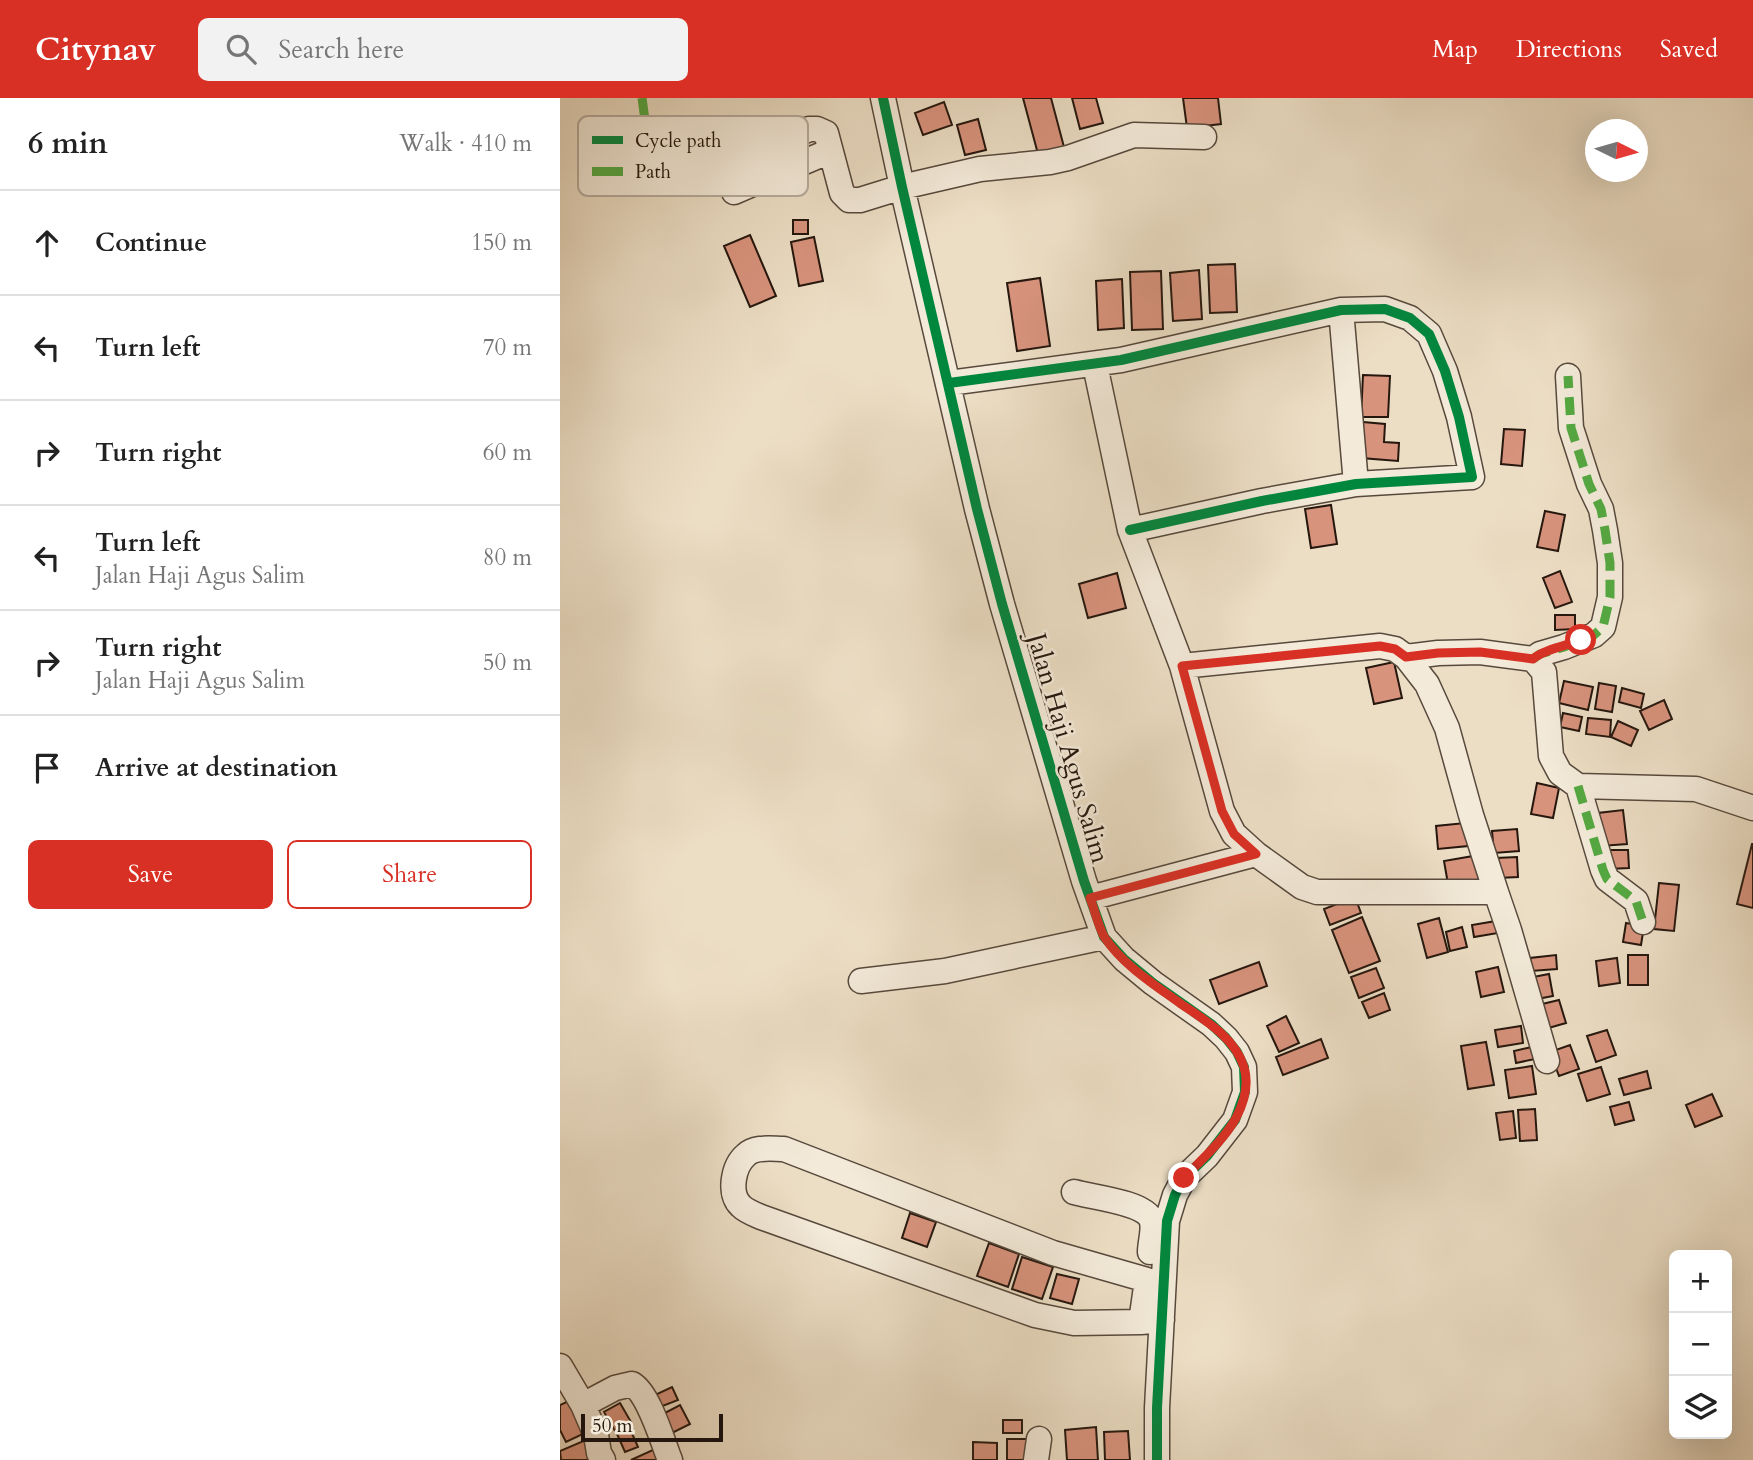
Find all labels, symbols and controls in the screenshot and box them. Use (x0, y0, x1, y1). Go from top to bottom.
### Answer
search box (198, 18, 688, 81)
text: Citynav (35, 27, 156, 72)
icon: search (222, 30, 260, 68)
text: Search here (278, 32, 404, 67)
text: Map (1432, 33, 1478, 66)
text: Directions (1516, 33, 1622, 66)
text: Saved (1660, 33, 1718, 66)
legend (578, 116, 808, 196)
north arrow (1585, 119, 1648, 182)
text: 6 min (28, 123, 108, 164)
text: Walk · 410 m (399, 128, 532, 159)
text: Cycle path (635, 128, 722, 154)
text: Path (635, 159, 671, 185)
icon: ahead (28, 224, 66, 262)
text: Continue (95, 225, 207, 260)
text: 150 m (471, 227, 532, 258)
icon: left (28, 329, 66, 367)
text: Turn left (95, 330, 200, 365)
text: 70 m (483, 332, 532, 363)
icon: right (28, 434, 66, 472)
text: Turn right (95, 435, 222, 470)
text: 60 m (483, 437, 532, 468)
text: Turn left (95, 525, 200, 560)
icon: left (28, 539, 66, 577)
text: 80 m (483, 542, 532, 573)
text: Jalan Haji Agus Salim (95, 560, 305, 591)
route start (1565, 624, 1596, 655)
street label: Jalan Haji Agus Salim (1018, 625, 1118, 867)
text: Turn right (95, 630, 222, 665)
icon: right (28, 644, 66, 682)
text: 50 m (483, 647, 532, 678)
text: Jalan Haji Agus Salim (95, 665, 305, 696)
icon: arrive (28, 749, 66, 787)
text: Arrive at destination (95, 750, 338, 785)
button: Save (28, 840, 273, 909)
button: Share (287, 840, 532, 909)
route end (1168, 1162, 1199, 1193)
map controls (1669, 1250, 1732, 1439)
button: + (1669, 1250, 1732, 1313)
button: − (1669, 1313, 1732, 1376)
button: layers (1669, 1376, 1732, 1439)
scale bar (581, 1411, 723, 1443)
text: 50 m (592, 1413, 633, 1439)

